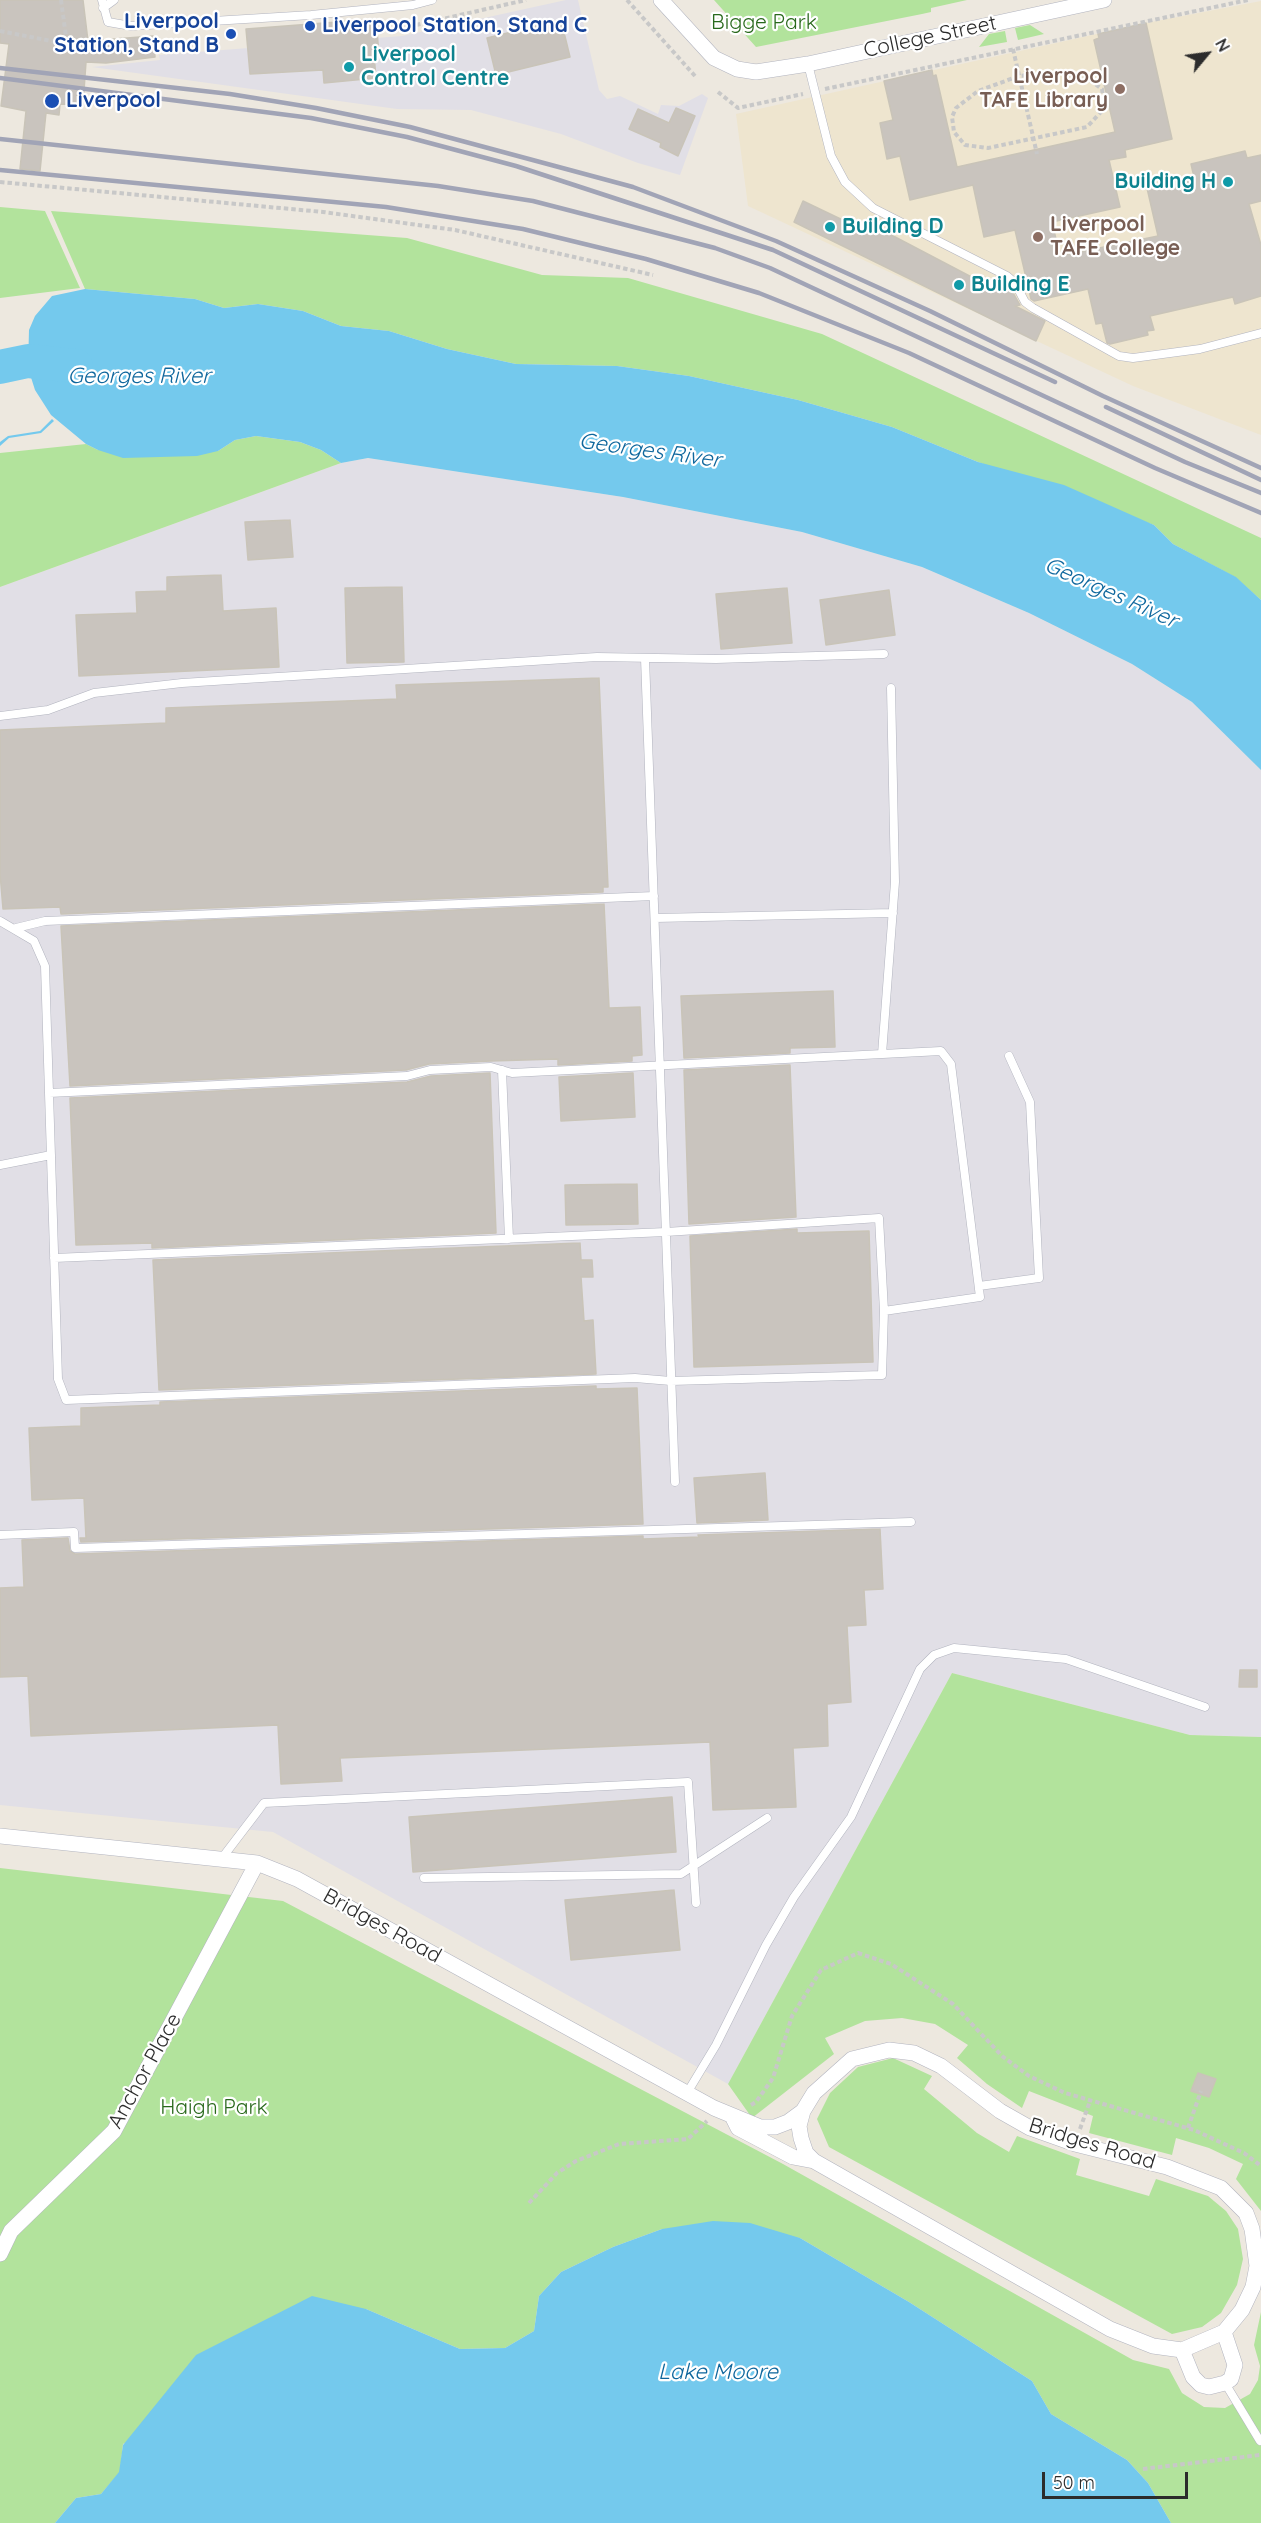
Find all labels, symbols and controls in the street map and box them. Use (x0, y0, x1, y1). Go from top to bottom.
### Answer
place label: Liverpool Station, Stand B (54, 9, 219, 59)
park label: Bigge Park (711, 10, 817, 36)
street label: College Street (861, 11, 999, 63)
place label: Liverpool Station, Stand C (322, 13, 587, 39)
marker: Liverpool Station, Stand C (303, 19, 317, 33)
north arrow (1177, 24, 1237, 84)
marker: Liverpool Station, Stand B (224, 27, 238, 41)
text: N (1211, 35, 1234, 55)
place label: Liverpool Control Centre (361, 42, 509, 92)
marker: Liverpool Control Centre (342, 60, 356, 74)
place label: Liverpool TAFE Library (979, 64, 1108, 114)
marker: Liverpool TAFE Library (1113, 82, 1127, 96)
place label: Liverpool (66, 88, 161, 114)
marker: Liverpool (43, 92, 61, 110)
place label: Building H (1114, 169, 1216, 195)
marker: Building H (1221, 175, 1235, 189)
place label: Liverpool TAFE College (1050, 212, 1180, 262)
place label: Building D (842, 214, 943, 240)
marker: Building D (823, 220, 837, 234)
marker: Liverpool TAFE College (1031, 230, 1045, 244)
place label: Building E (971, 272, 1069, 298)
marker: Building E (952, 278, 966, 292)
water label: Georges River (67, 363, 211, 389)
water label: Georges River (577, 428, 723, 474)
water label: Georges River (1040, 552, 1182, 634)
street label: Bridges Road (319, 1883, 445, 1969)
street label: Anchor Place (103, 2009, 187, 2133)
park label: Haigh Park (160, 2095, 268, 2121)
street label: Bridges Road (1026, 2113, 1158, 2175)
water label: Lake Moore (658, 2359, 778, 2385)
scale bar (1045, 2460, 1190, 2498)
text: 50 m (1053, 2471, 1095, 2494)

